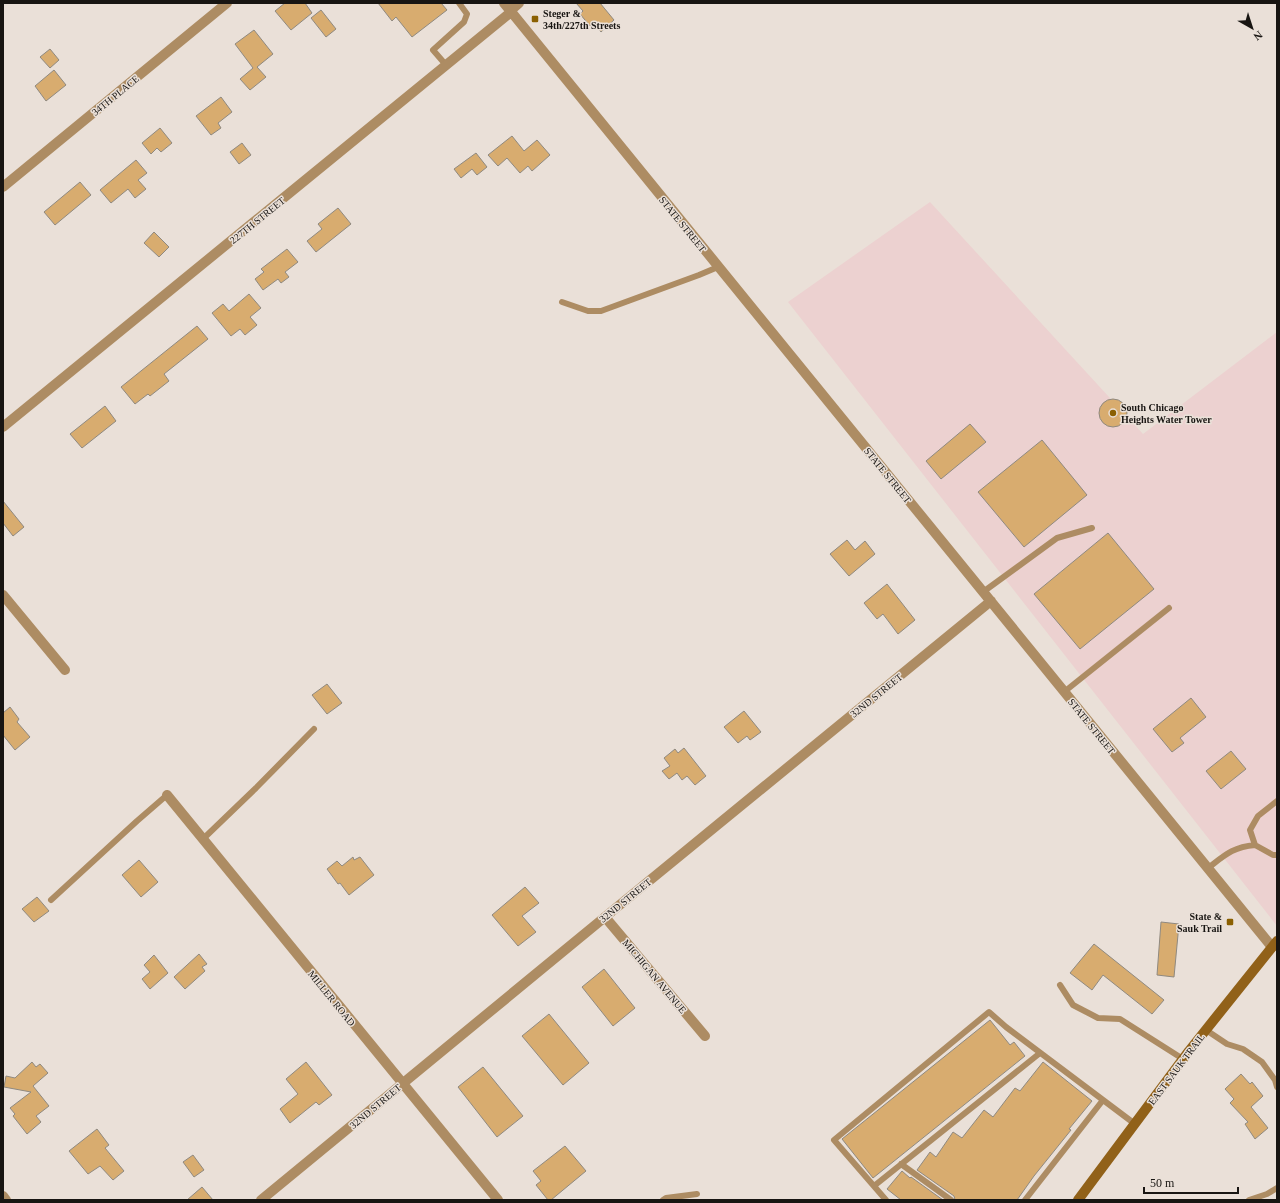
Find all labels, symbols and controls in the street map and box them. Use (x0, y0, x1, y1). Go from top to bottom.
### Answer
place label: Steger & 34th/227th Streets (543, 8, 620, 31)
north arrow (1232, 8, 1272, 48)
marker: Steger & 34th/227th Streets (530, 14, 540, 24)
text: N (1251, 29, 1265, 43)
street label: 34TH PLACE (90, 73, 141, 118)
street label: STATE STREET (657, 194, 708, 254)
street label: 227TH STREET (228, 195, 287, 246)
place label: South Chicago Heights Water Tower (1121, 402, 1212, 425)
marker: South Chicago Heights Water Tower (1108, 408, 1118, 418)
street label: STATE STREET (862, 445, 913, 505)
street label: 32ND STREET (848, 671, 904, 720)
street label: STATE STREET (1066, 696, 1117, 756)
street label: 32ND STREET (597, 876, 653, 925)
place label: State & Sauk Trail (1177, 911, 1222, 934)
marker: State & Sauk Trail (1225, 917, 1235, 927)
street label: MICHIGAN AVENUE (621, 937, 689, 1015)
street label: MILLER ROAD (306, 968, 357, 1028)
street label: EAST SAUK TRAIL (1146, 1032, 1207, 1107)
street label: 32ND STREET (347, 1082, 403, 1131)
scale bar (1144, 1169, 1238, 1195)
text: 50 m (1150, 1176, 1175, 1190)

